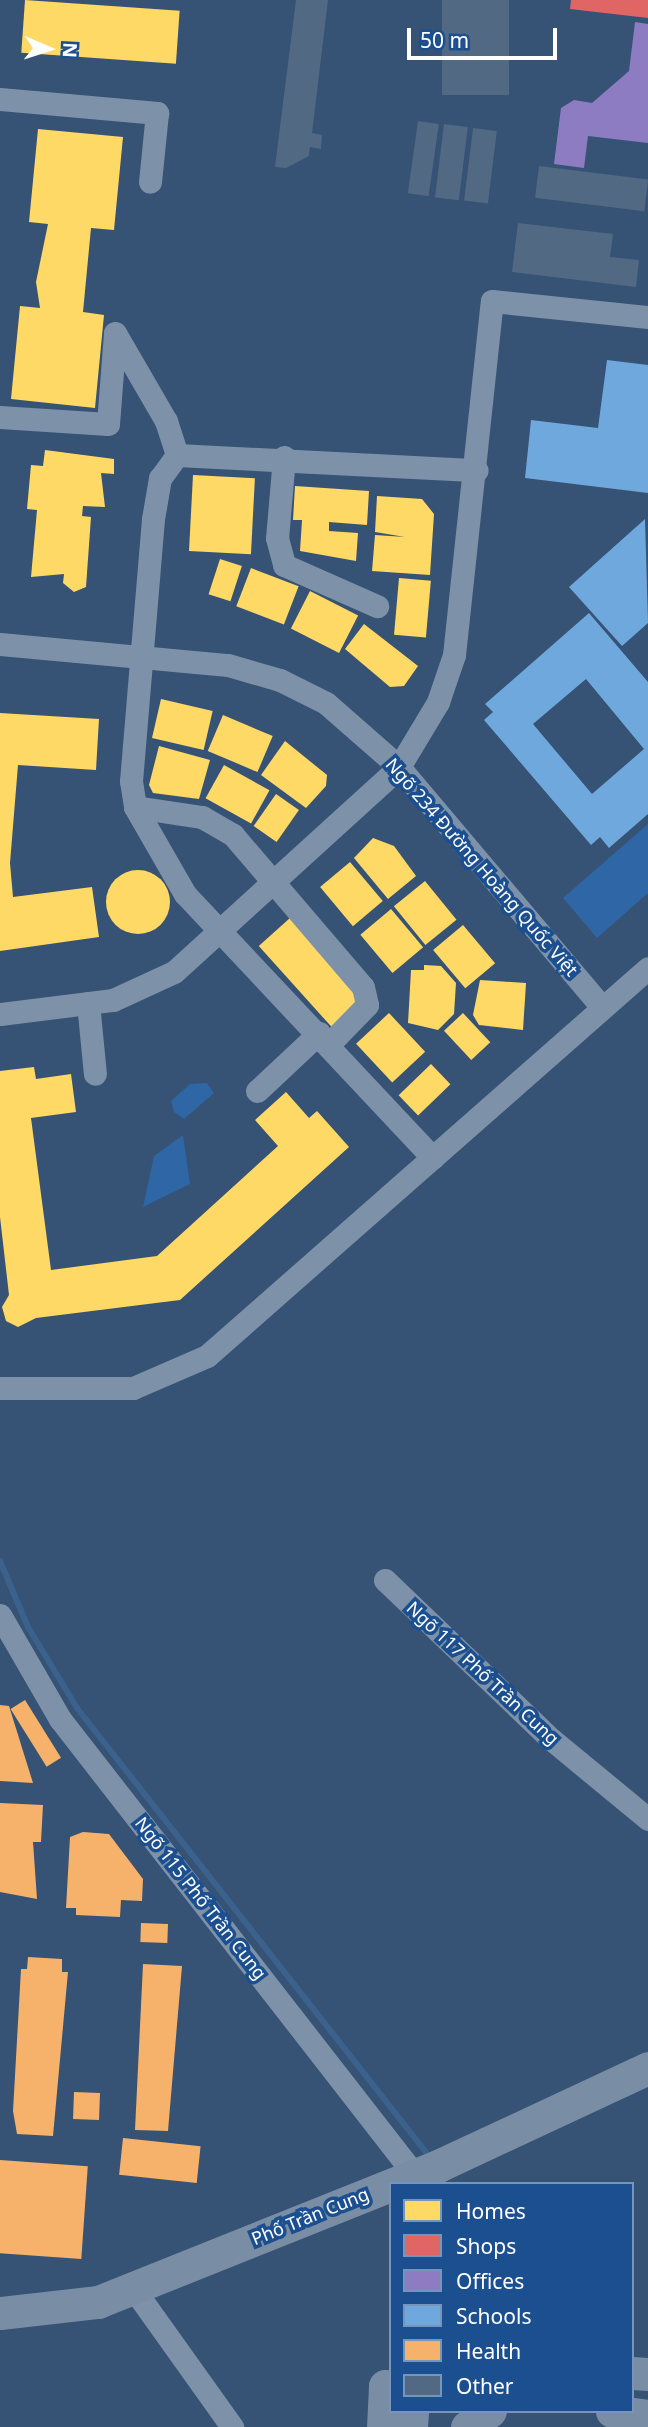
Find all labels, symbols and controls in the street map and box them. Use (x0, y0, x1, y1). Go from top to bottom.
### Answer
north arrow (14, 14, 84, 84)
scale bar (410, 14, 560, 58)
text: 50 m (420, 26, 469, 54)
text: N (57, 42, 83, 58)
street label: Ngõ 234 Đường Hoàng Quốc Việt (381, 754, 583, 980)
street label: Ngõ 117 Phố Trần Cung (402, 1597, 564, 1749)
street label: Ngõ 115 Phố Trần Cung (131, 1812, 271, 1984)
legend (389, 2182, 634, 2413)
street label: Phố Trần Cung (248, 2183, 372, 2249)
text: Homes (456, 2197, 526, 2225)
text: Shops (456, 2232, 516, 2260)
text: Offices (456, 2267, 524, 2295)
text: Schools (456, 2302, 531, 2330)
text: Health (456, 2337, 521, 2365)
text: Other (456, 2372, 513, 2400)

